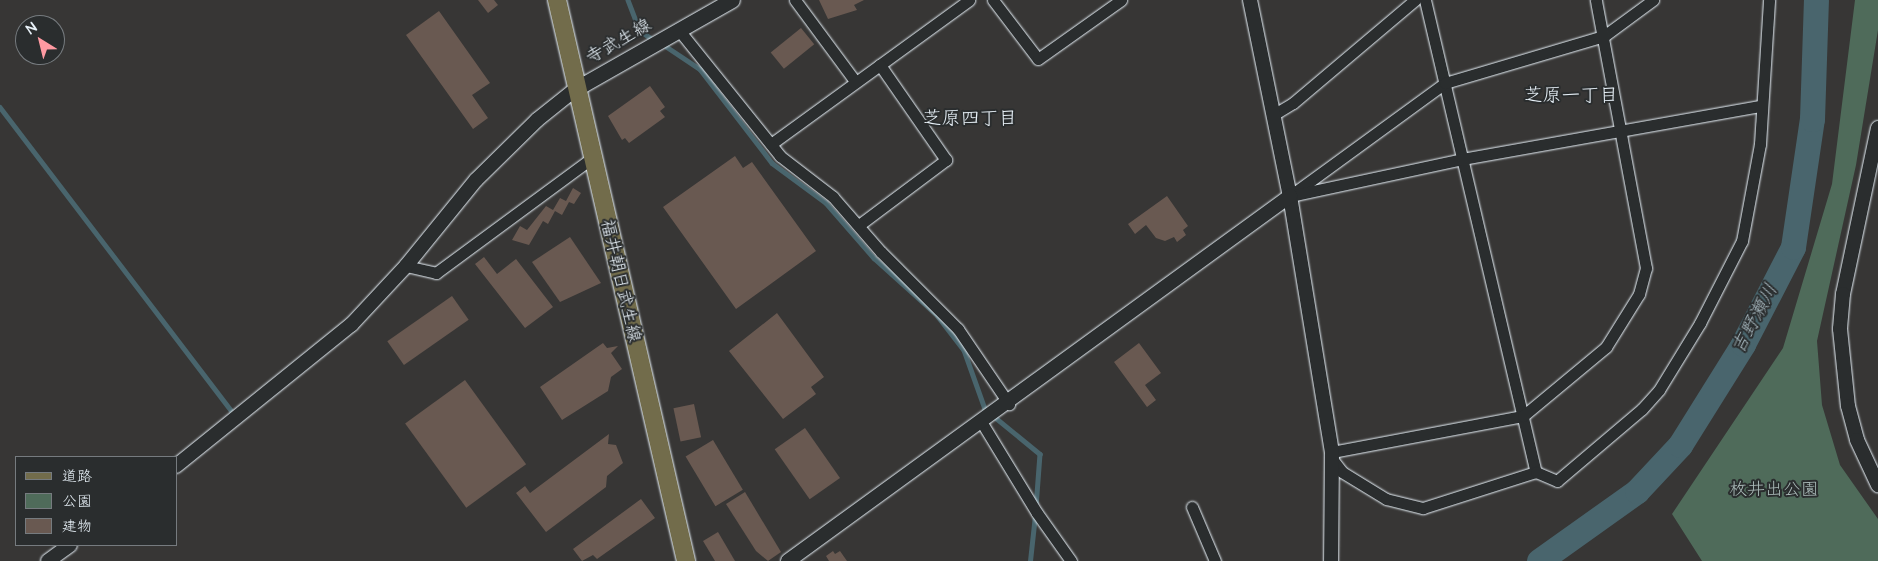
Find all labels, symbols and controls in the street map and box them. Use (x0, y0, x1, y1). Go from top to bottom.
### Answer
north arrow (15, 15, 65, 65)
street label: 寺武生線 (582, 15, 656, 69)
text: N (22, 18, 41, 39)
district label: 芝原一丁目 (1524, 85, 1618, 107)
district label: 芝原四丁目 (923, 108, 1017, 130)
street label: 福井朝日武生線 (595, 217, 645, 345)
water label: 吉野瀬川 (1727, 280, 1783, 358)
legend (15, 456, 178, 546)
text: 道路 (62, 466, 92, 487)
park label: 枚井出公園 (1729, 479, 1819, 501)
text: 公園 (62, 491, 92, 512)
text: 建物 (62, 516, 92, 537)

